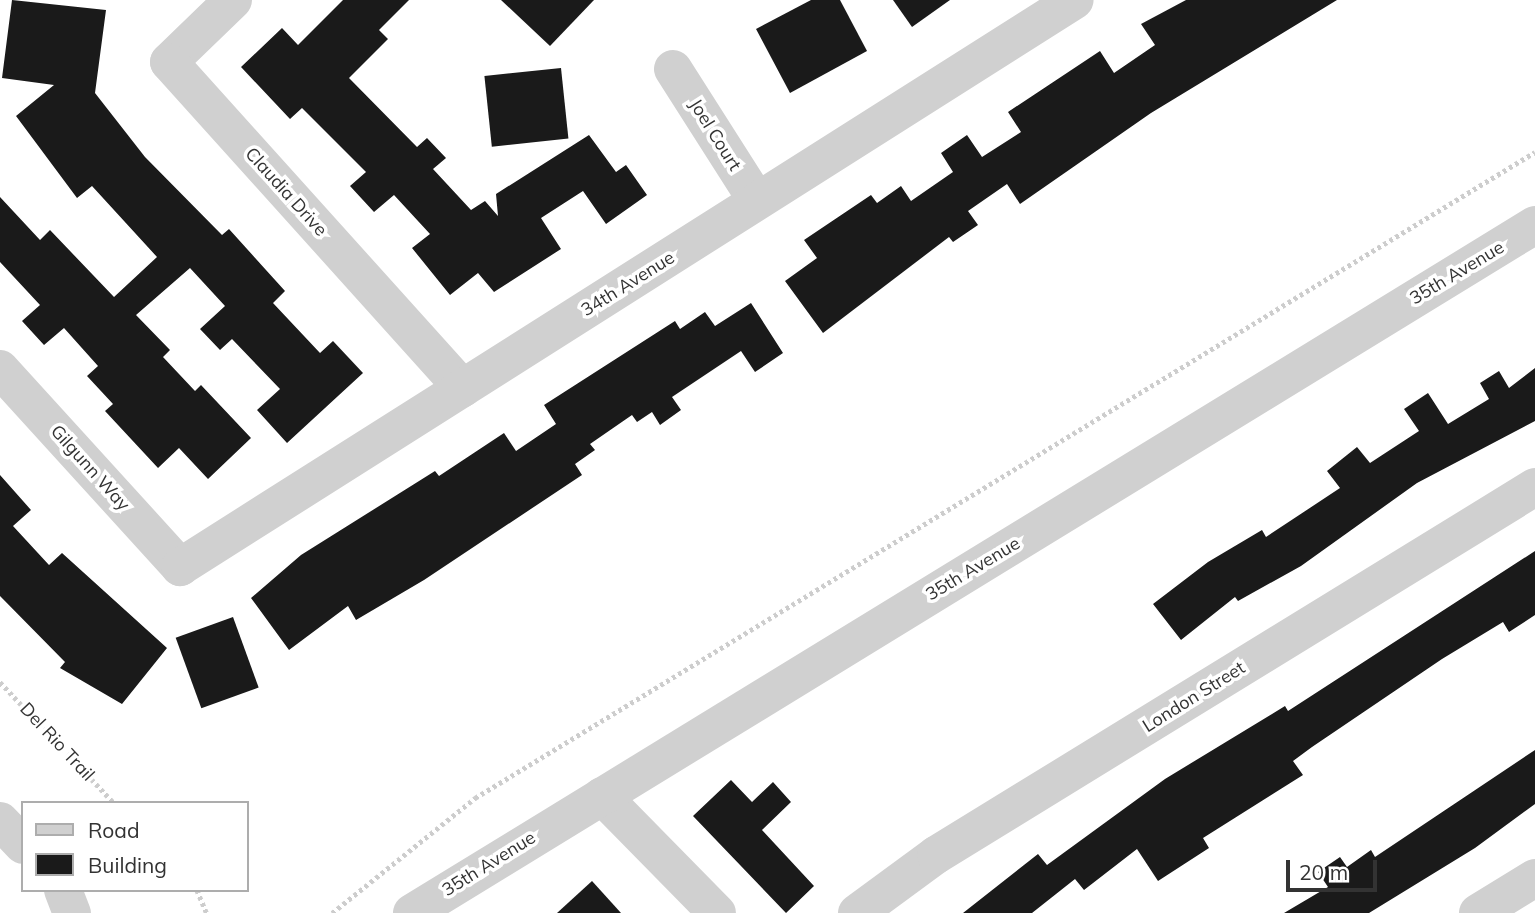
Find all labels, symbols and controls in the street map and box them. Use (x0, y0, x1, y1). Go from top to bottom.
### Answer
street label: Joel Court (684, 95, 746, 175)
street label: Claudia Drive (241, 143, 331, 241)
street label: 35th Avenue (1406, 236, 1508, 310)
street label: 34th Avenue (577, 247, 679, 321)
street label: Gilgunn Way (46, 421, 134, 515)
street label: 35th Avenue (922, 532, 1024, 606)
street label: London Street (1139, 657, 1249, 737)
street label: Del Rio Trail (15, 698, 99, 786)
legend (21, 801, 248, 892)
text: Road (88, 817, 139, 843)
street label: 35th Avenue (438, 827, 540, 901)
scale bar (1290, 846, 1381, 890)
text: Building (88, 852, 167, 878)
text: 20 m (1299, 859, 1348, 885)

